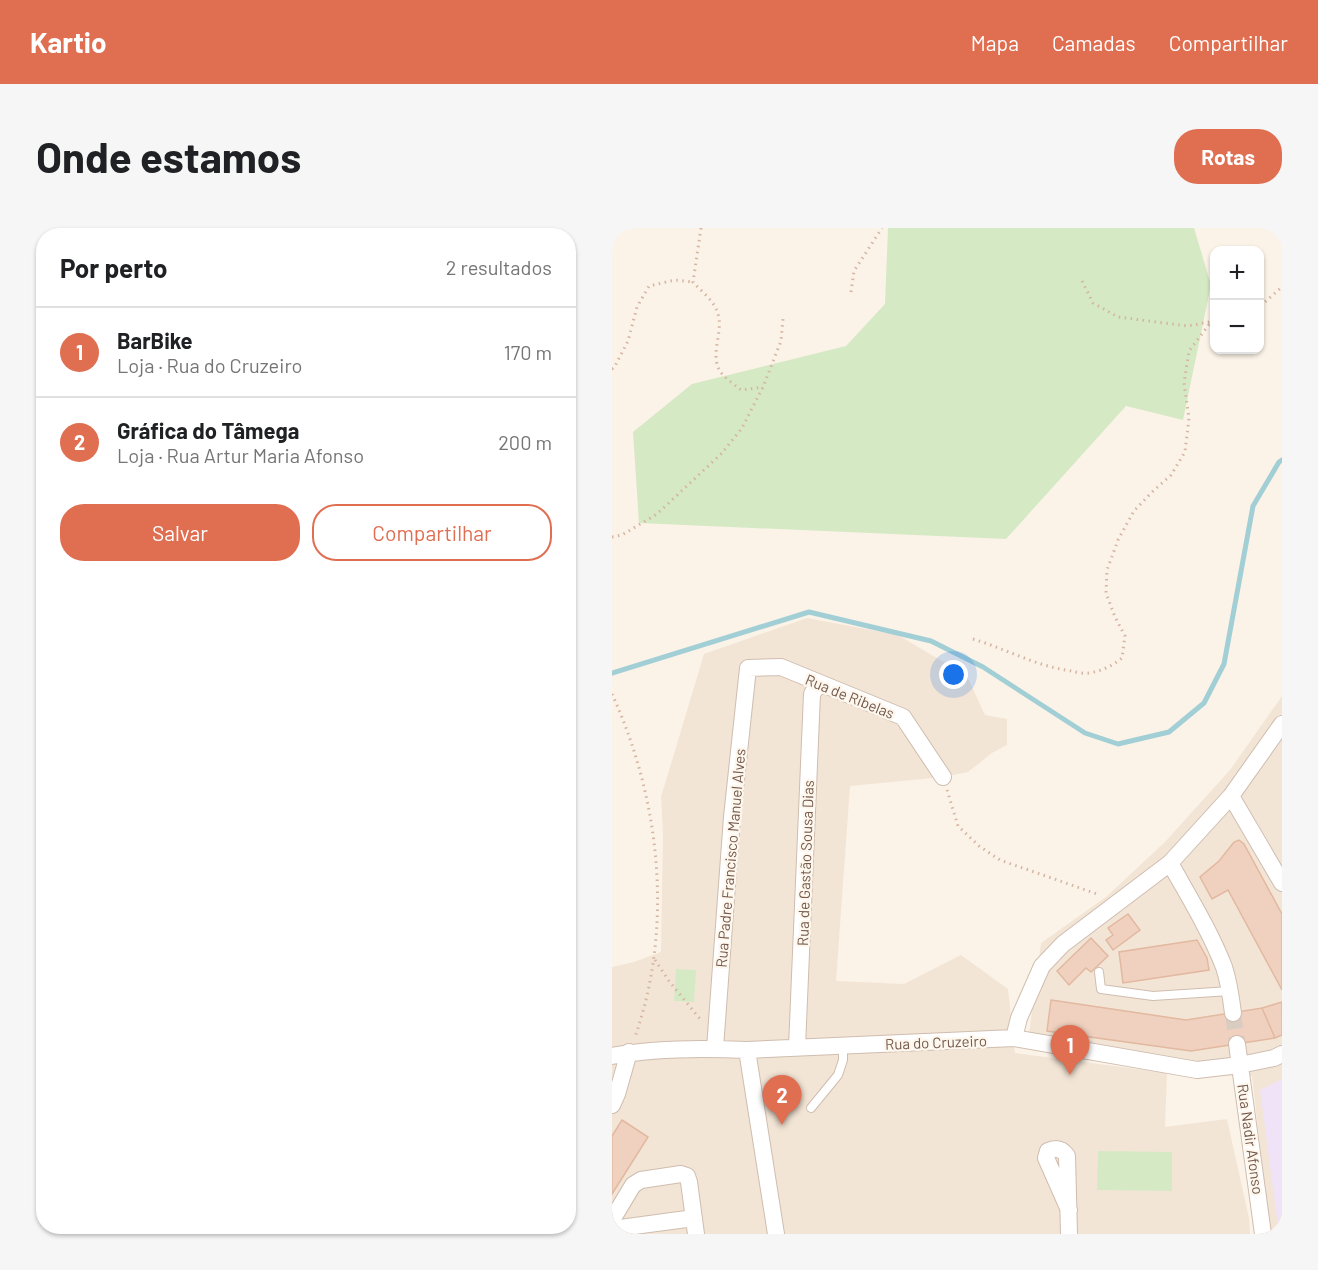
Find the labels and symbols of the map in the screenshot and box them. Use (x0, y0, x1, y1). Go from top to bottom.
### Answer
your location (939, 660, 968, 689)
street label: Rua de Ribelas (803, 670, 897, 722)
street label: Rua Padre Francisco Manuel Alves (711, 748, 749, 968)
street label: Rua de Gastão Sousa Dias (793, 780, 817, 946)
pin: 1 (1050, 1026, 1090, 1075)
street label: Rua do Cruzeiro (885, 1031, 987, 1053)
pin: 2 (762, 1076, 802, 1125)
street label: Rua Nadir Afonso (1234, 1083, 1268, 1195)

